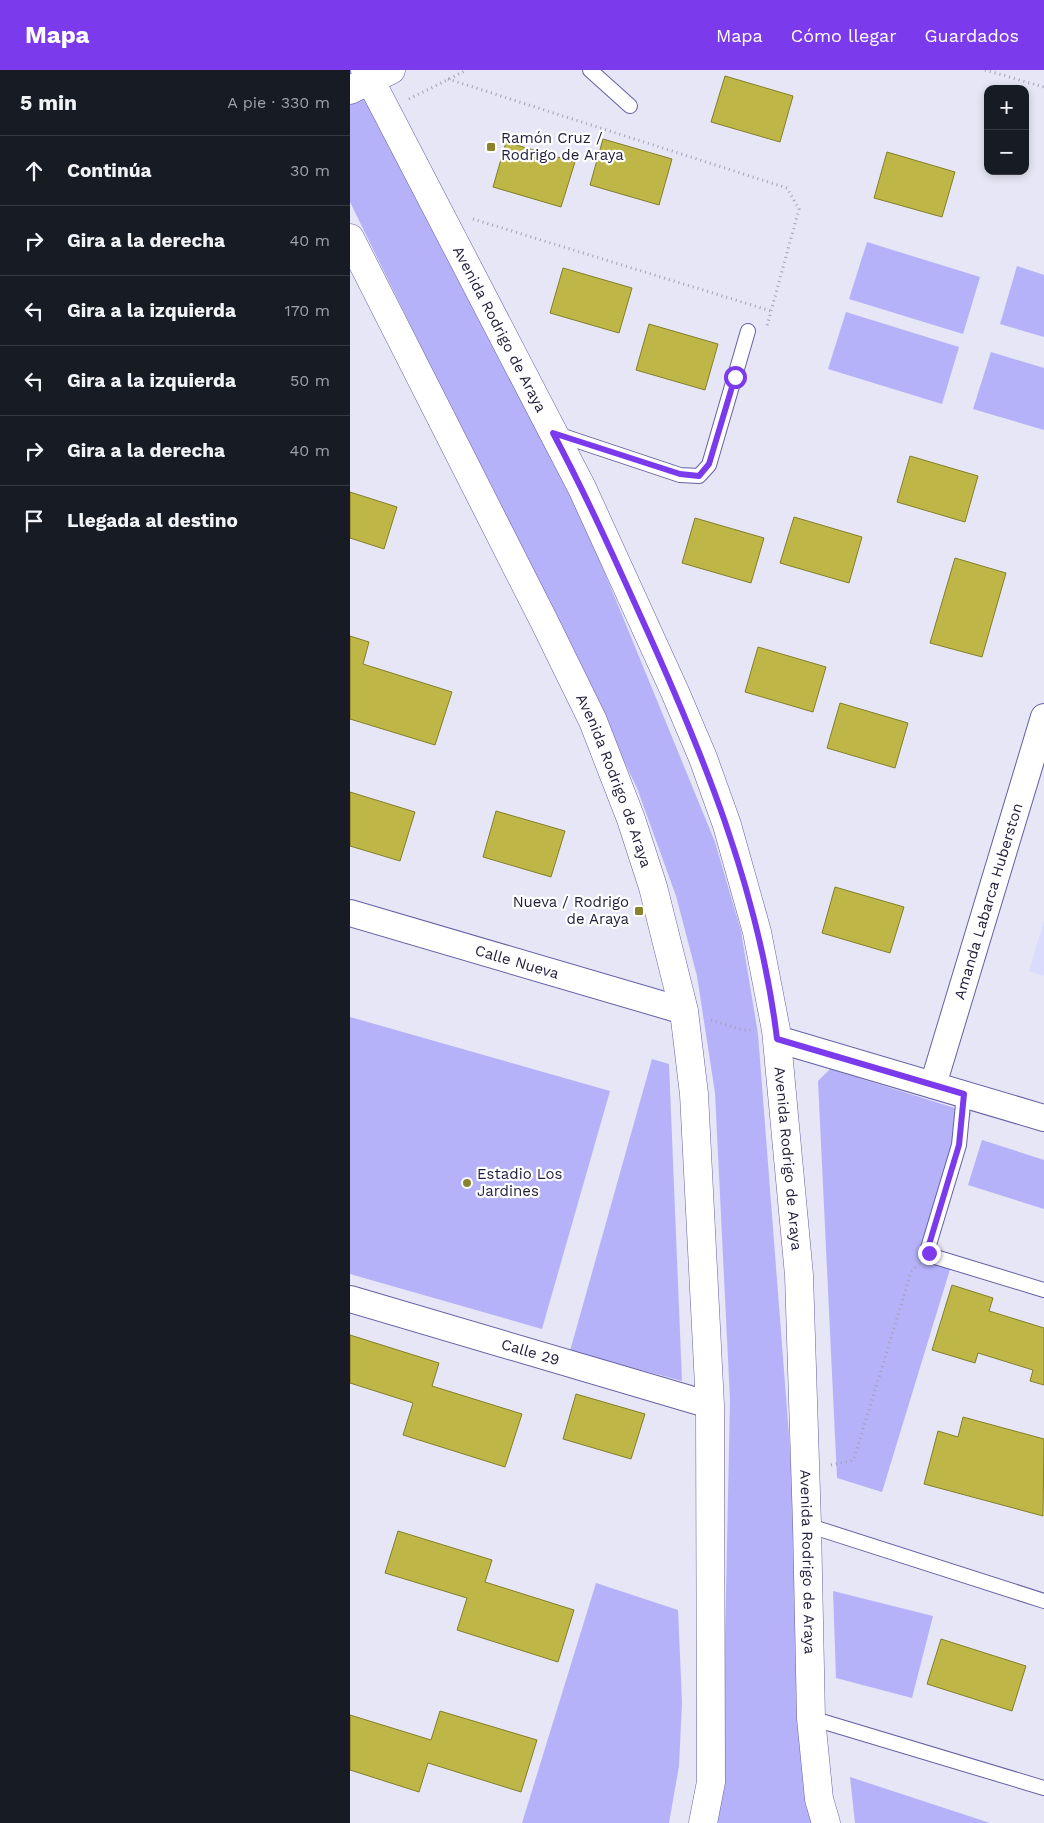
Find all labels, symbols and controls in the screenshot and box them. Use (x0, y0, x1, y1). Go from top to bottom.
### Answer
text: Mapa (25, 21, 90, 49)
text: Mapa (716, 25, 763, 46)
text: Cómo llegar (791, 25, 897, 46)
text: Guardados (925, 25, 1019, 46)
map controls (984, 85, 1029, 175)
button: + (984, 85, 1029, 130)
text: 5 min (20, 90, 77, 115)
text: A pie · 330 m (227, 93, 330, 112)
place label: Ramón Cruz / Rodrigo de Araya (501, 129, 624, 164)
button: − (984, 130, 1029, 175)
marker: Ramón Cruz / Rodrigo de Araya (485, 141, 497, 153)
icon: ahead (20, 157, 48, 185)
text: Continúa (67, 159, 151, 182)
text: 30 m (290, 161, 330, 180)
icon: right (20, 227, 48, 255)
text: Gira a la derecha (67, 229, 225, 252)
text: 40 m (290, 231, 330, 250)
street label: Avenida Rodrigo de Araya (449, 243, 550, 416)
icon: left (20, 297, 48, 325)
text: Gira a la izquierda (67, 299, 236, 322)
text: 170 m (284, 301, 330, 320)
route start (724, 366, 747, 389)
icon: left (20, 367, 48, 395)
text: Gira a la izquierda (67, 369, 236, 392)
text: 50 m (290, 371, 330, 390)
icon: right (20, 437, 48, 465)
text: Gira a la derecha (67, 439, 225, 462)
text: 40 m (290, 441, 330, 460)
icon: arrive (20, 507, 48, 535)
text: Llegada al destino (67, 509, 238, 532)
street label: Avenida Rodrigo de Araya (572, 691, 655, 870)
street label: Amanda Labarca Huberston (950, 801, 1027, 1002)
place label: Nueva / Rodrigo de Araya (513, 893, 630, 928)
marker: Nueva / Rodrigo de Araya (633, 905, 645, 917)
street label: Calle Nueva (473, 941, 561, 983)
street label: Avenida Rodrigo de Araya (770, 1066, 806, 1252)
place label: Estadio Los Jardines (477, 1165, 563, 1200)
marker: Estadio Los Jardines (461, 1177, 473, 1189)
route end (918, 1242, 941, 1265)
street label: Calle 29 (499, 1335, 562, 1369)
street label: Avenida Rodrigo de Araya (796, 1469, 819, 1655)

